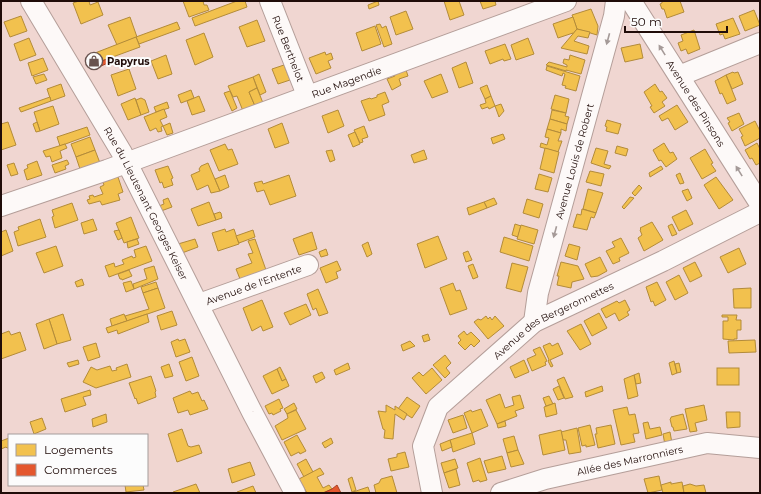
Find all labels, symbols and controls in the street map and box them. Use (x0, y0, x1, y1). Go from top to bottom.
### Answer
scale bar (625, 8, 727, 34)
street label: Rue Berthelot (269, 14, 307, 84)
text: 50 m (631, 14, 662, 29)
one-way arrow (605, 33, 611, 45)
one-way arrow (658, 45, 666, 55)
shop icon: Papyrus (84, 51, 104, 71)
place label: Papyrus (107, 55, 150, 68)
street label: Avenue des Pinsons (663, 58, 728, 149)
street label: Rue Magendie (310, 64, 383, 101)
street label: Avenue Louis de Robert (553, 102, 597, 221)
street label: Rue du Lieutenant Georges Keiser (101, 124, 191, 283)
one-way arrow (735, 166, 743, 176)
one-way arrow (552, 226, 558, 238)
street label: Avenue de l'Entente (204, 262, 303, 308)
street label: Avenue des Bergeronnettes (491, 279, 616, 362)
legend (8, 434, 148, 486)
text: Logements (44, 442, 113, 457)
street label: Allée des Marronniers (576, 443, 684, 479)
text: Commerces (44, 462, 117, 477)

